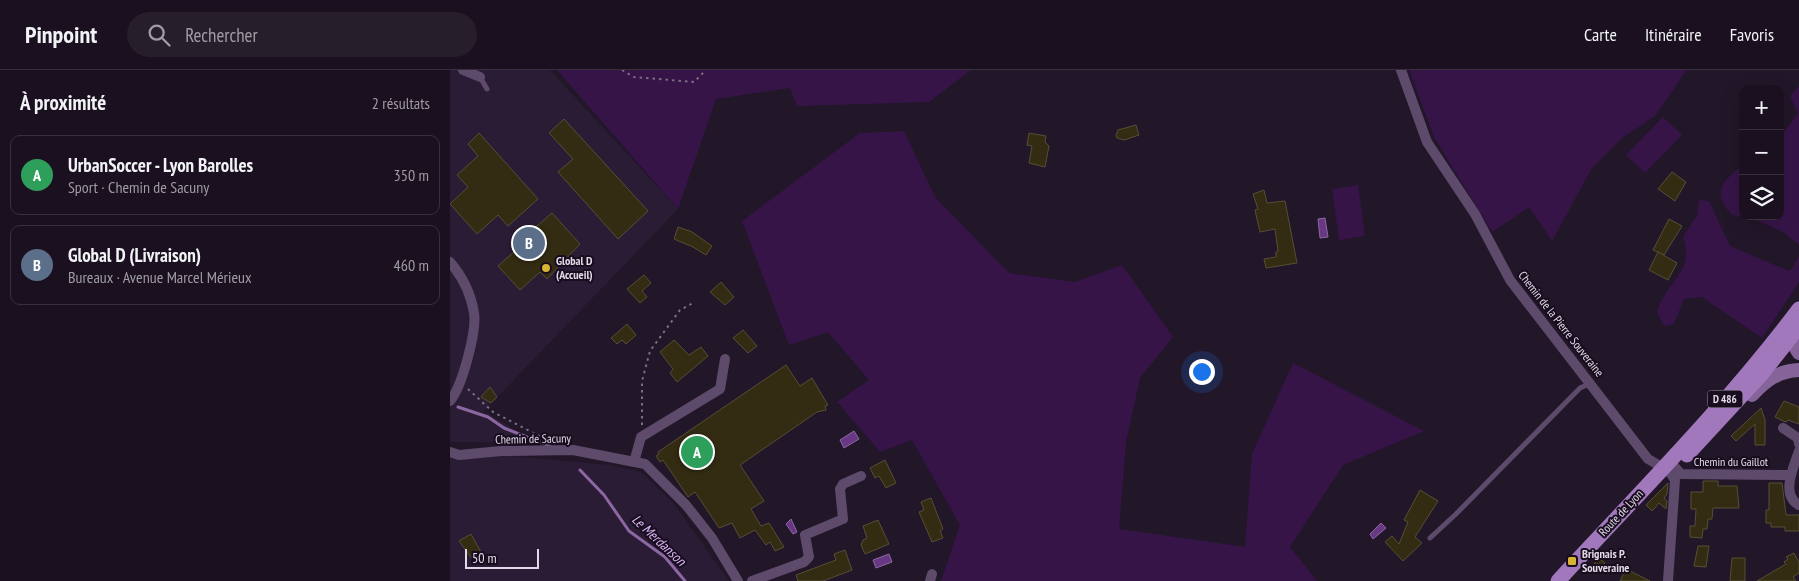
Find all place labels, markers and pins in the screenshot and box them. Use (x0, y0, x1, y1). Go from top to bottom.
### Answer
pin: B (513, 224, 545, 262)
place label: Global D (Accueil) (556, 253, 593, 282)
marker: Global D (Accueil) (540, 262, 552, 274)
pin: A (681, 433, 713, 471)
place label: Brignais P. Souveraine (1582, 546, 1630, 575)
marker: Brignais P. Souveraine (1566, 555, 1578, 567)

